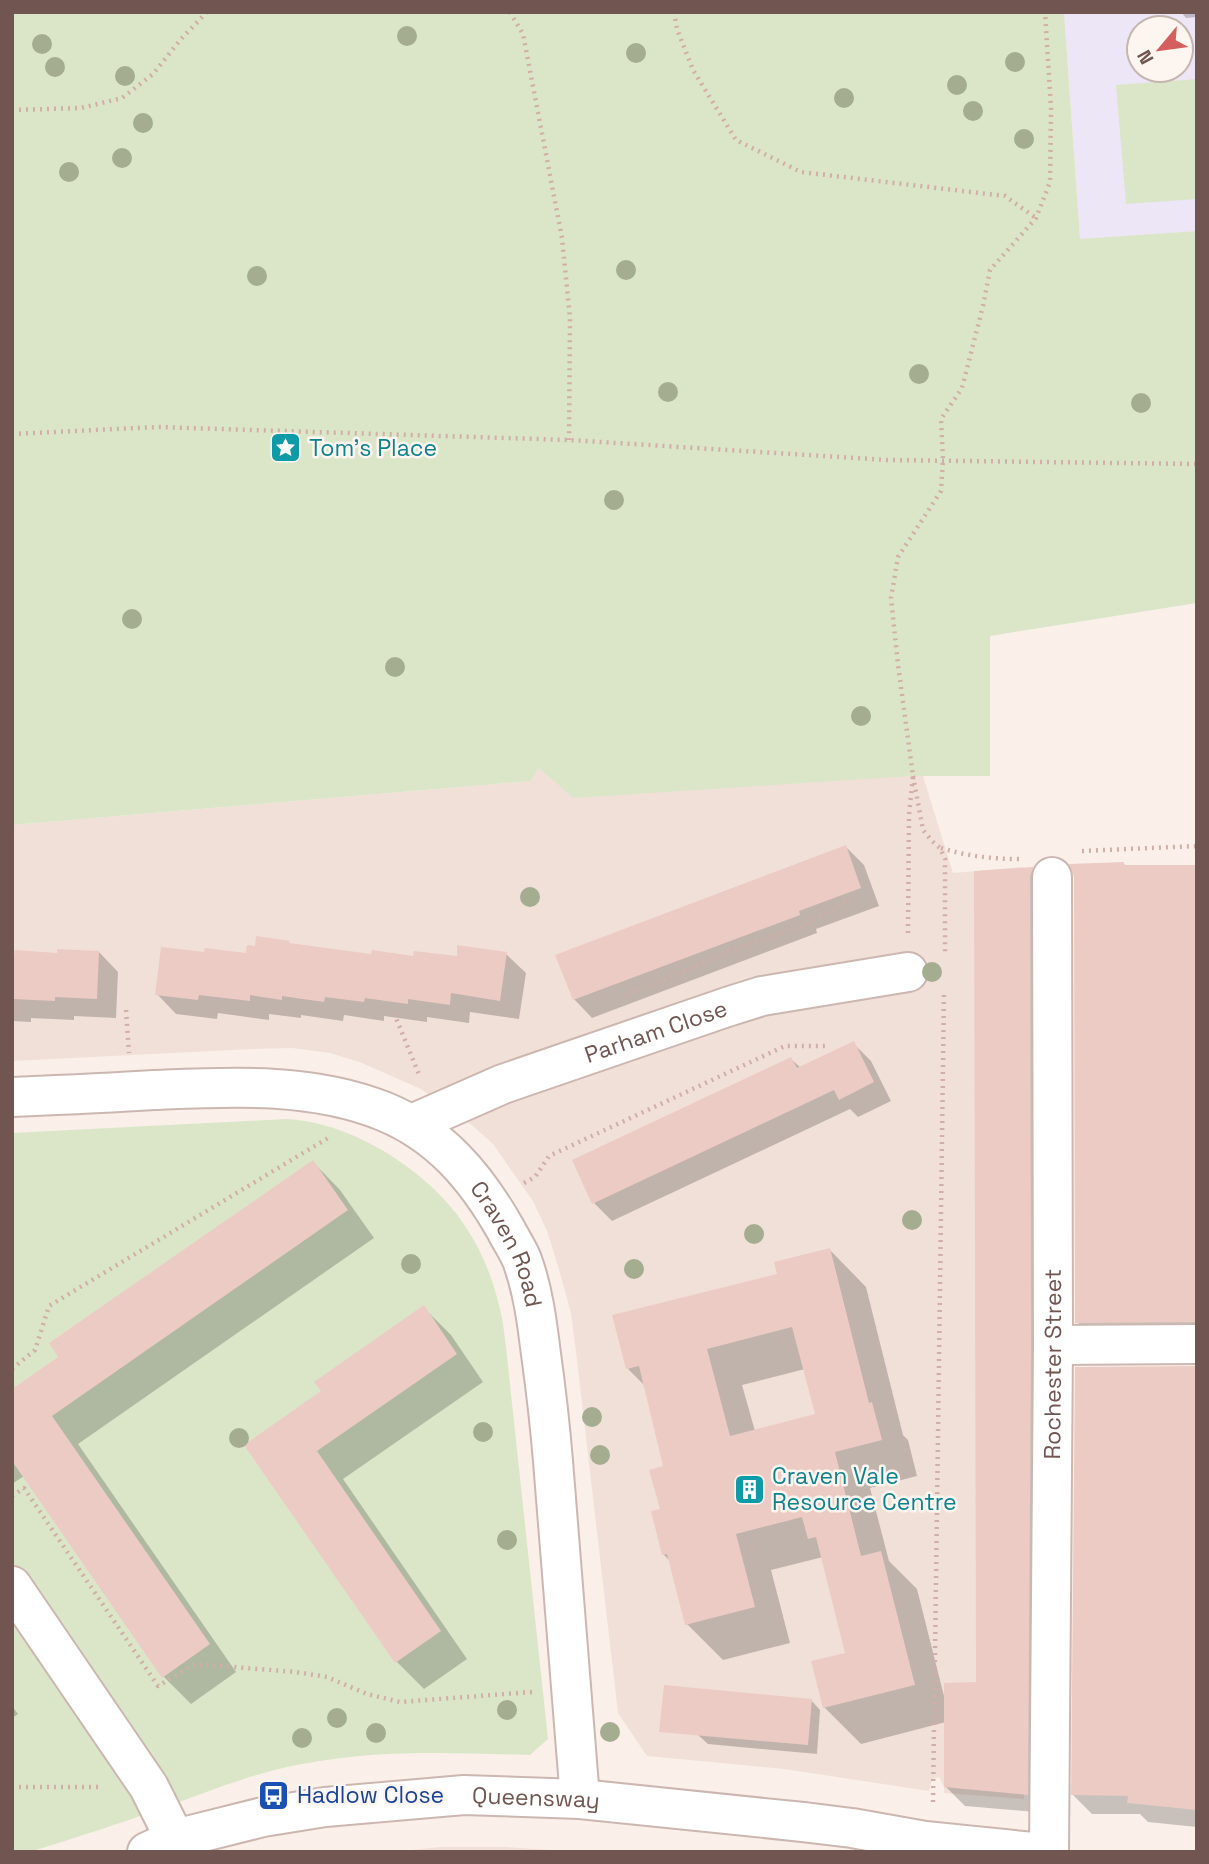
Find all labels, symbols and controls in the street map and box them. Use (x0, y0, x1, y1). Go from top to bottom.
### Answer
north arrow (1125, 14, 1195, 84)
text: N (1132, 45, 1160, 69)
place icon: Tom's Place (269, 431, 303, 465)
place label: Tom's Place (309, 433, 437, 463)
street label: Parham Close (581, 993, 731, 1070)
street label: Craven Road (464, 1175, 549, 1310)
street label: Rochester Street (1037, 1269, 1068, 1460)
place label: Craven Vale Resource Centre (772, 1461, 957, 1517)
building icon: Craven Vale Resource Centre (732, 1472, 766, 1506)
bus stop icon: Hadlow Close (257, 1778, 291, 1812)
place label: Hadlow Close (297, 1780, 444, 1810)
street label: Queensway (472, 1780, 601, 1816)

